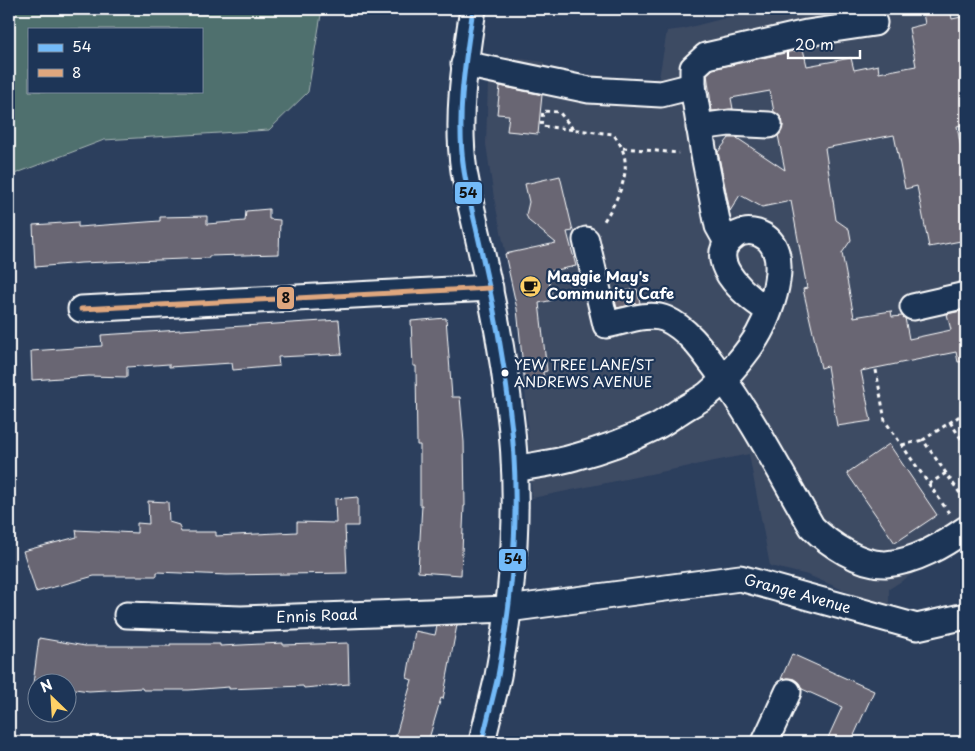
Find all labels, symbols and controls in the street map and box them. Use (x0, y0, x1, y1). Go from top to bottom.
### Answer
legend (28, 28, 202, 92)
scale bar (788, 28, 860, 60)
text: 20 m (795, 32, 834, 55)
text: 54 (72, 34, 92, 57)
text: 8 (72, 60, 81, 83)
line badge: 54 (454, 181, 483, 205)
text: 54 (459, 182, 478, 203)
place label: Maggie May's Community Cafe (547, 264, 674, 304)
cafe icon: Maggie May's Community Cafe (519, 274, 543, 298)
line badge: 8 (276, 286, 295, 310)
text: 8 (282, 287, 291, 308)
place label: YEW TREE LANE/ST ANDREWS AVENUE (514, 354, 654, 392)
marker: YEW TREE LANE/ST ANDREWS AVENUE (500, 368, 510, 378)
line badge: 54 (498, 548, 527, 572)
text: 54 (504, 548, 523, 569)
street label: Grange Avenue (742, 567, 854, 618)
street label: Ennis Road (276, 602, 358, 628)
north arrow (28, 674, 78, 724)
text: N (37, 674, 56, 698)

